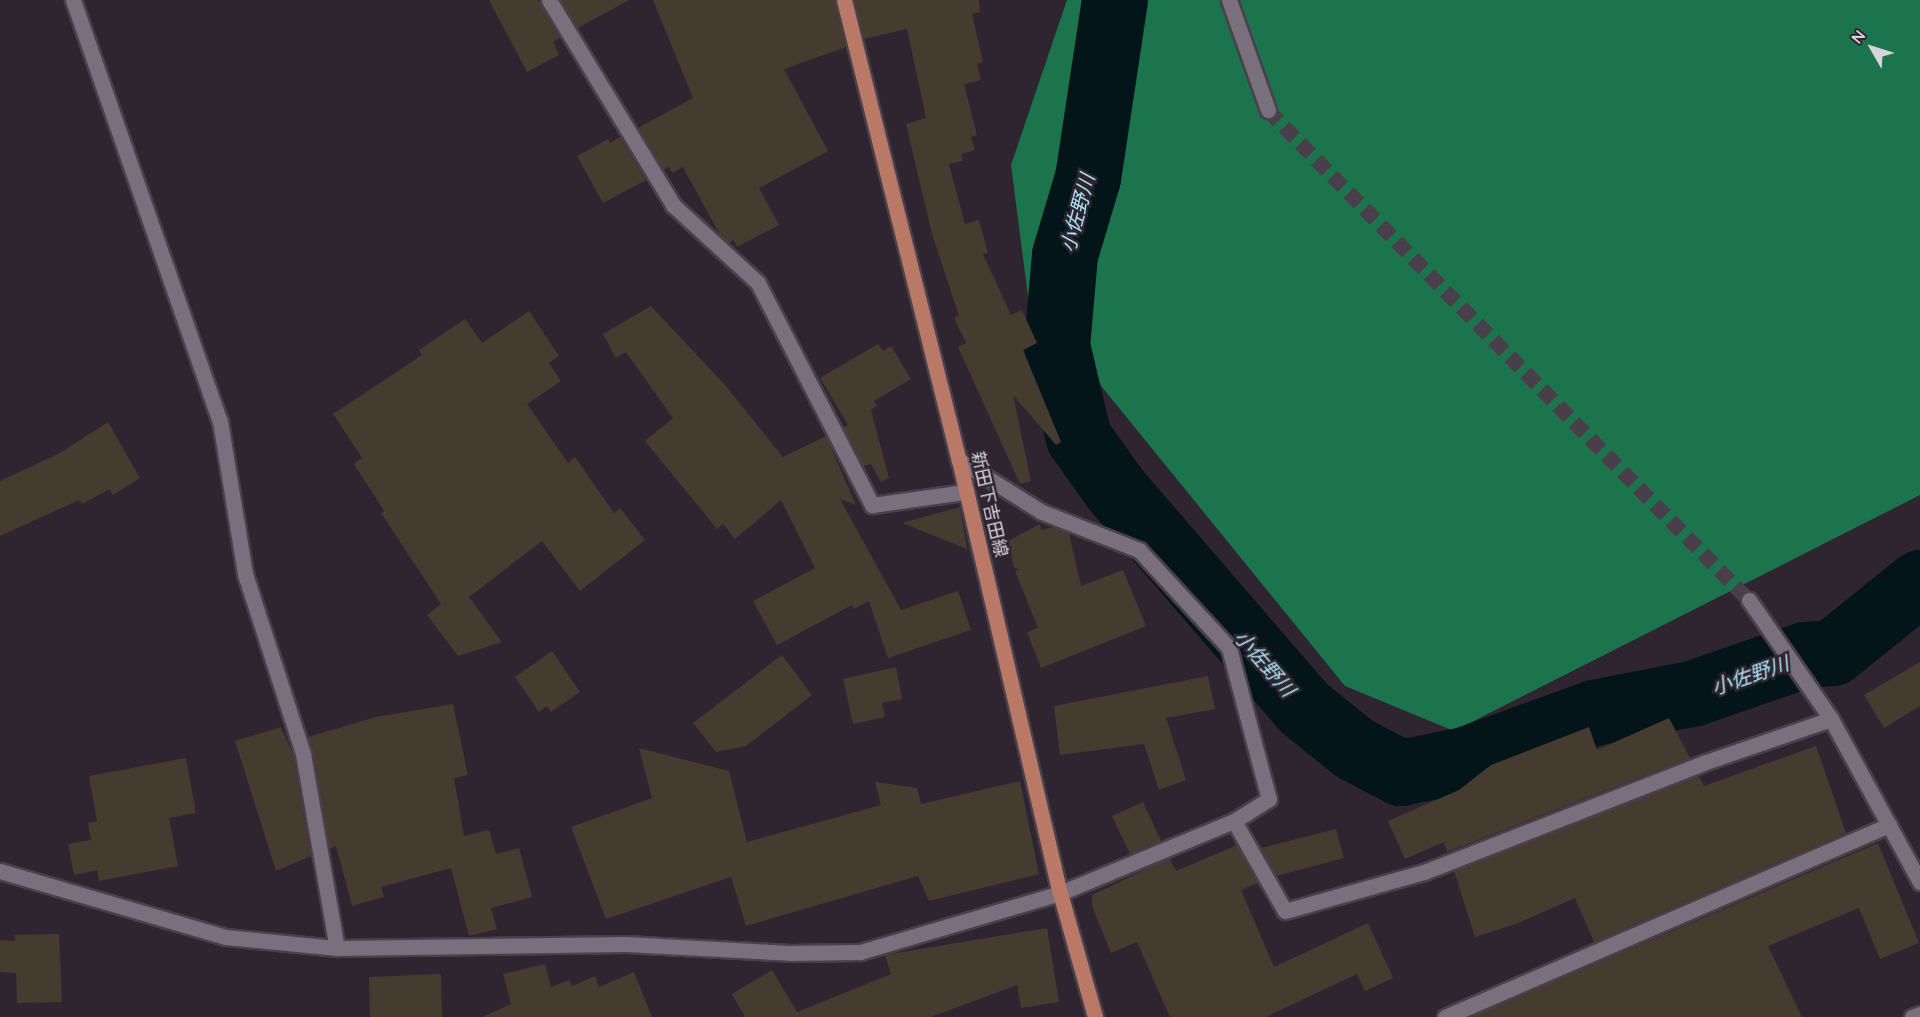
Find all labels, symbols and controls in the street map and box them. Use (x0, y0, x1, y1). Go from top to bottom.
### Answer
north arrow (1842, 18, 1902, 78)
text: N (1847, 26, 1869, 48)
water label: 小佐野川 (1055, 171, 1099, 255)
street label: 新田下吉田線 (966, 449, 1012, 559)
water label: 小佐野川 (1230, 625, 1300, 701)
water label: 小佐野川 (1708, 651, 1792, 699)

